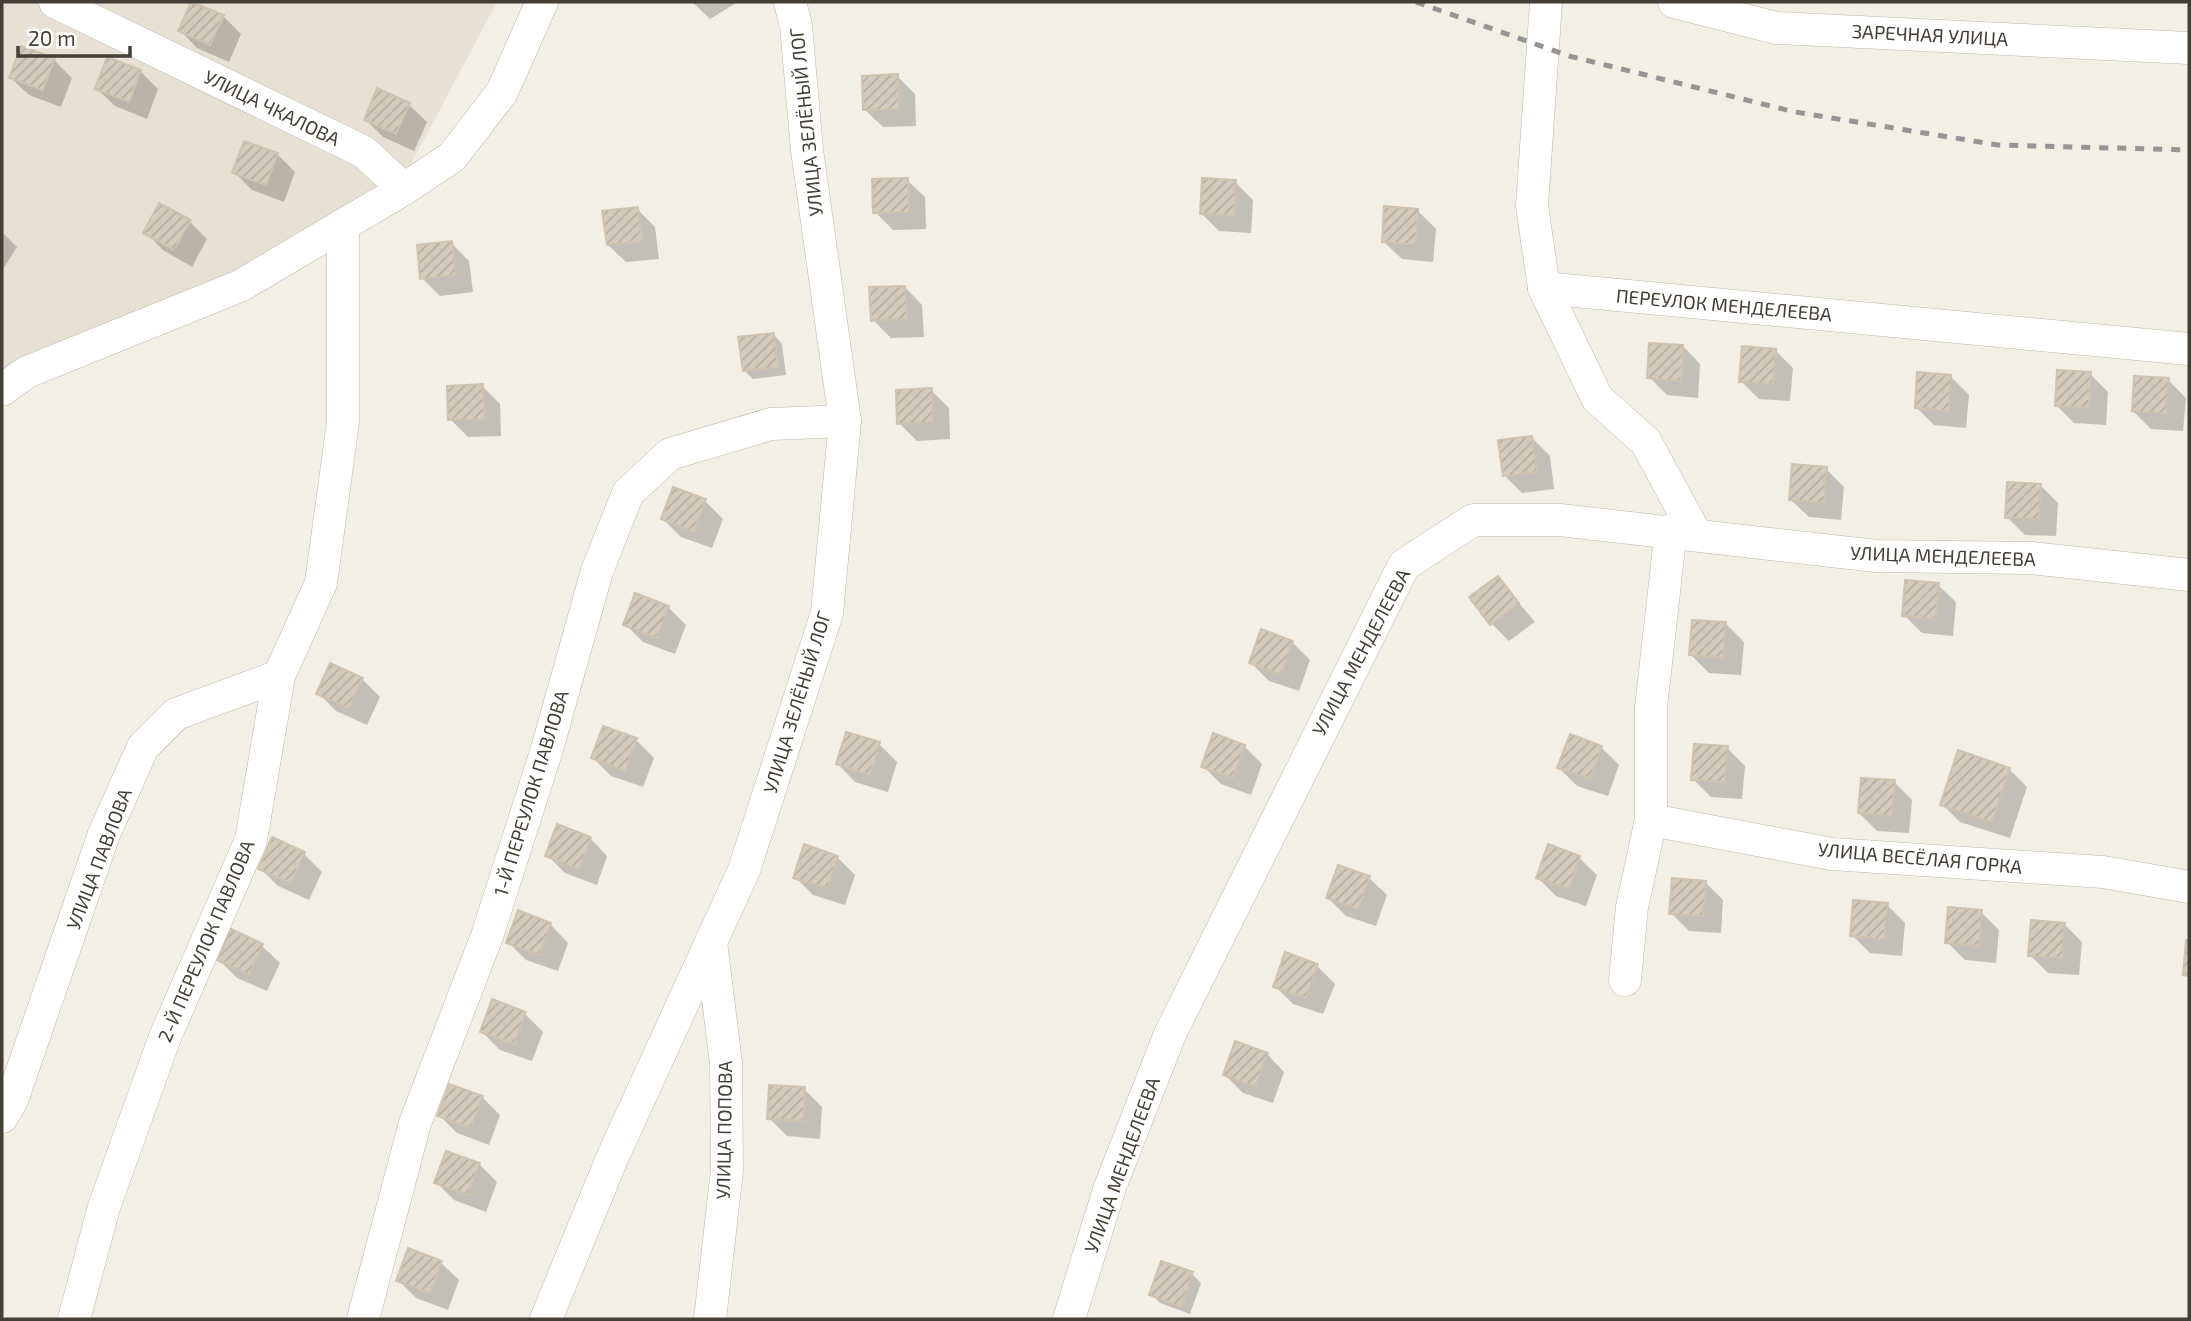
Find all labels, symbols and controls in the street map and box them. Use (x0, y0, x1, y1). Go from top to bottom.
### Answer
scale bar (18, 14, 130, 58)
street label: ЗАРЕЧНАЯ УЛИЦА (1851, 19, 2009, 50)
text: 20 m (28, 25, 76, 50)
street label: УЛИЦА ЗЕЛЁНЫЙ ЛОГ (784, 26, 827, 218)
street label: УЛИЦА ЧКАЛОВА (201, 65, 344, 150)
street label: ПЕРЕУЛОК МЕНДЕЛЕЕВА (1615, 284, 1833, 325)
street label: УЛИЦА МЕНДЕЛЕЕВА (1850, 541, 2036, 570)
street label: УЛИЦА МЕНДЕЛЕЕВА (1307, 564, 1414, 739)
street label: УЛИЦА ЗЕЛЁНЫЙ ЛОГ (758, 608, 835, 796)
street label: 1-Й ПЕРЕУЛОК ПАВЛОВА (488, 687, 573, 899)
street label: УЛИЦА ПАВЛОВА (61, 785, 136, 933)
street label: 2-Й ПЕРЕУЛОК ПАВЛОВА (152, 836, 259, 1045)
street label: УЛИЦА ВЕСЁЛАЯ ГОРКА (1817, 837, 2023, 878)
street label: УЛИЦА ПОПОВА (711, 1060, 736, 1200)
street label: УЛИЦА МЕНДЕЛЕЕВА (1079, 1074, 1164, 1256)

